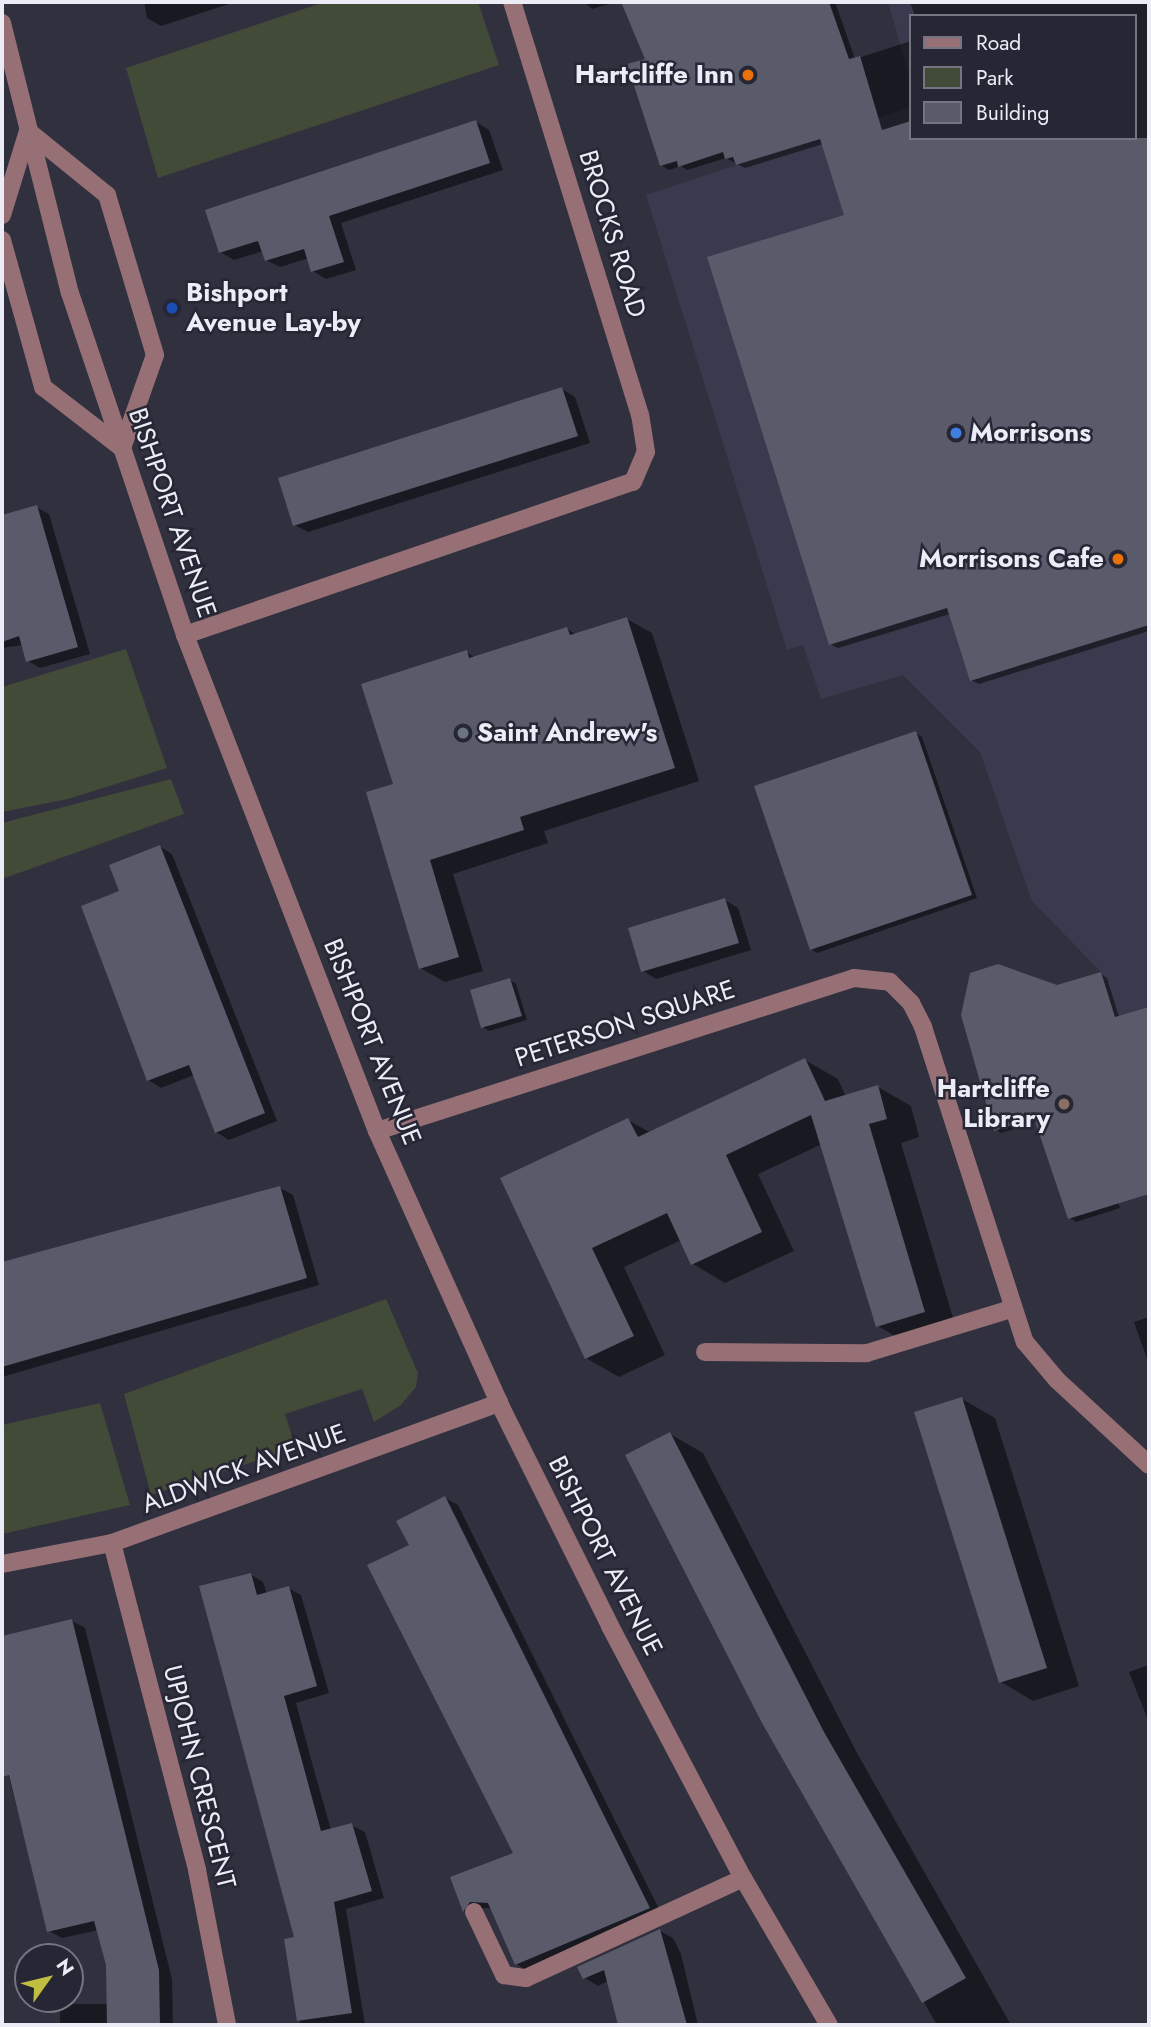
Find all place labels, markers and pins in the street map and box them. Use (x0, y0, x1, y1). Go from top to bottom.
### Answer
place label: Hartcliffe Inn (575, 59, 734, 91)
marker: Hartcliffe Inn (740, 67, 756, 83)
place label: Bishport Avenue Lay-by (186, 277, 361, 338)
marker: Bishport Avenue Lay-by (164, 300, 180, 316)
place label: Morrisons (970, 417, 1091, 449)
marker: Morrisons (948, 425, 964, 441)
place label: Morrisons Cafe (919, 543, 1104, 575)
marker: Morrisons Cafe (1110, 551, 1126, 567)
place label: Saint Andrew's (477, 717, 657, 749)
marker: Saint Andrew's (455, 725, 471, 741)
place label: Hartcliffe Library (937, 1073, 1050, 1134)
marker: Hartcliffe Library (1056, 1096, 1072, 1112)

